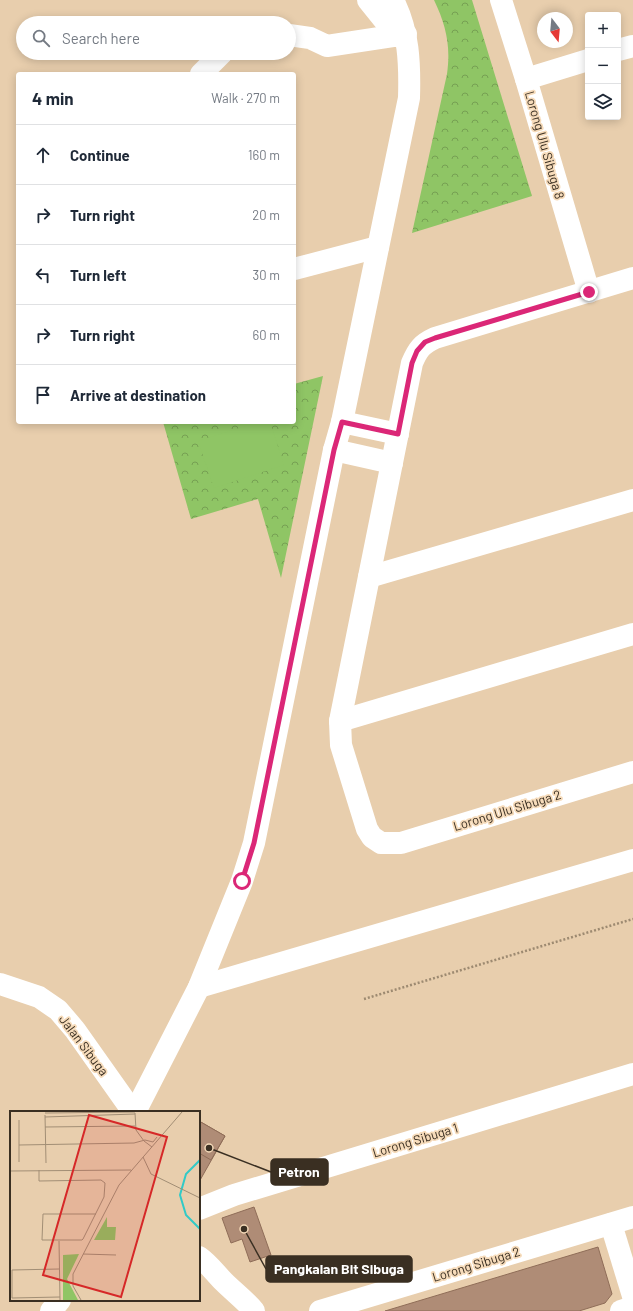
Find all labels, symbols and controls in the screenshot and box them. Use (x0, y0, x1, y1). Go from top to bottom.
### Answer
north arrow (537, 12, 573, 48)
map controls (585, 12, 621, 120)
button: + (585, 12, 621, 48)
search box (16, 16, 296, 60)
icon: search (30, 27, 52, 49)
text: Search here (62, 29, 140, 47)
button: − (585, 48, 621, 84)
button: layers (585, 84, 621, 120)
text: 4 min (32, 88, 74, 108)
street label: Lorong Ulu Sibuga 8 (522, 89, 568, 201)
text: Walk · 270 m (211, 90, 280, 106)
icon: ahead (32, 144, 54, 166)
text: Continue (70, 146, 130, 164)
text: 160 m (248, 147, 280, 163)
icon: right (32, 204, 54, 226)
text: Turn right (70, 206, 135, 224)
text: 20 m (252, 207, 280, 223)
icon: left (32, 264, 54, 286)
text: Turn left (70, 266, 126, 284)
text: 30 m (253, 267, 280, 283)
route end (580, 283, 598, 301)
icon: right (32, 324, 54, 346)
text: Turn right (70, 326, 135, 344)
text: 60 m (253, 327, 280, 343)
icon: arrive (32, 384, 54, 406)
text: Arrive at destination (70, 386, 206, 404)
street label: Lorong Ulu Sibuga 2 (451, 786, 563, 834)
route start (233, 872, 251, 890)
street label: Jalan Sibuga (56, 1011, 112, 1079)
inset map (10, 1111, 200, 1301)
street label: Lorong Sibuga 1 (370, 1119, 460, 1161)
callout: Petron (271, 1159, 328, 1185)
text: Petron (278, 1163, 320, 1180)
street label: Lorong Sibuga 2 (430, 1243, 522, 1285)
callout: Pangkalan Bit Sibuga (266, 1256, 412, 1282)
text: Pangkalan Bit Sibuga (274, 1260, 404, 1277)

